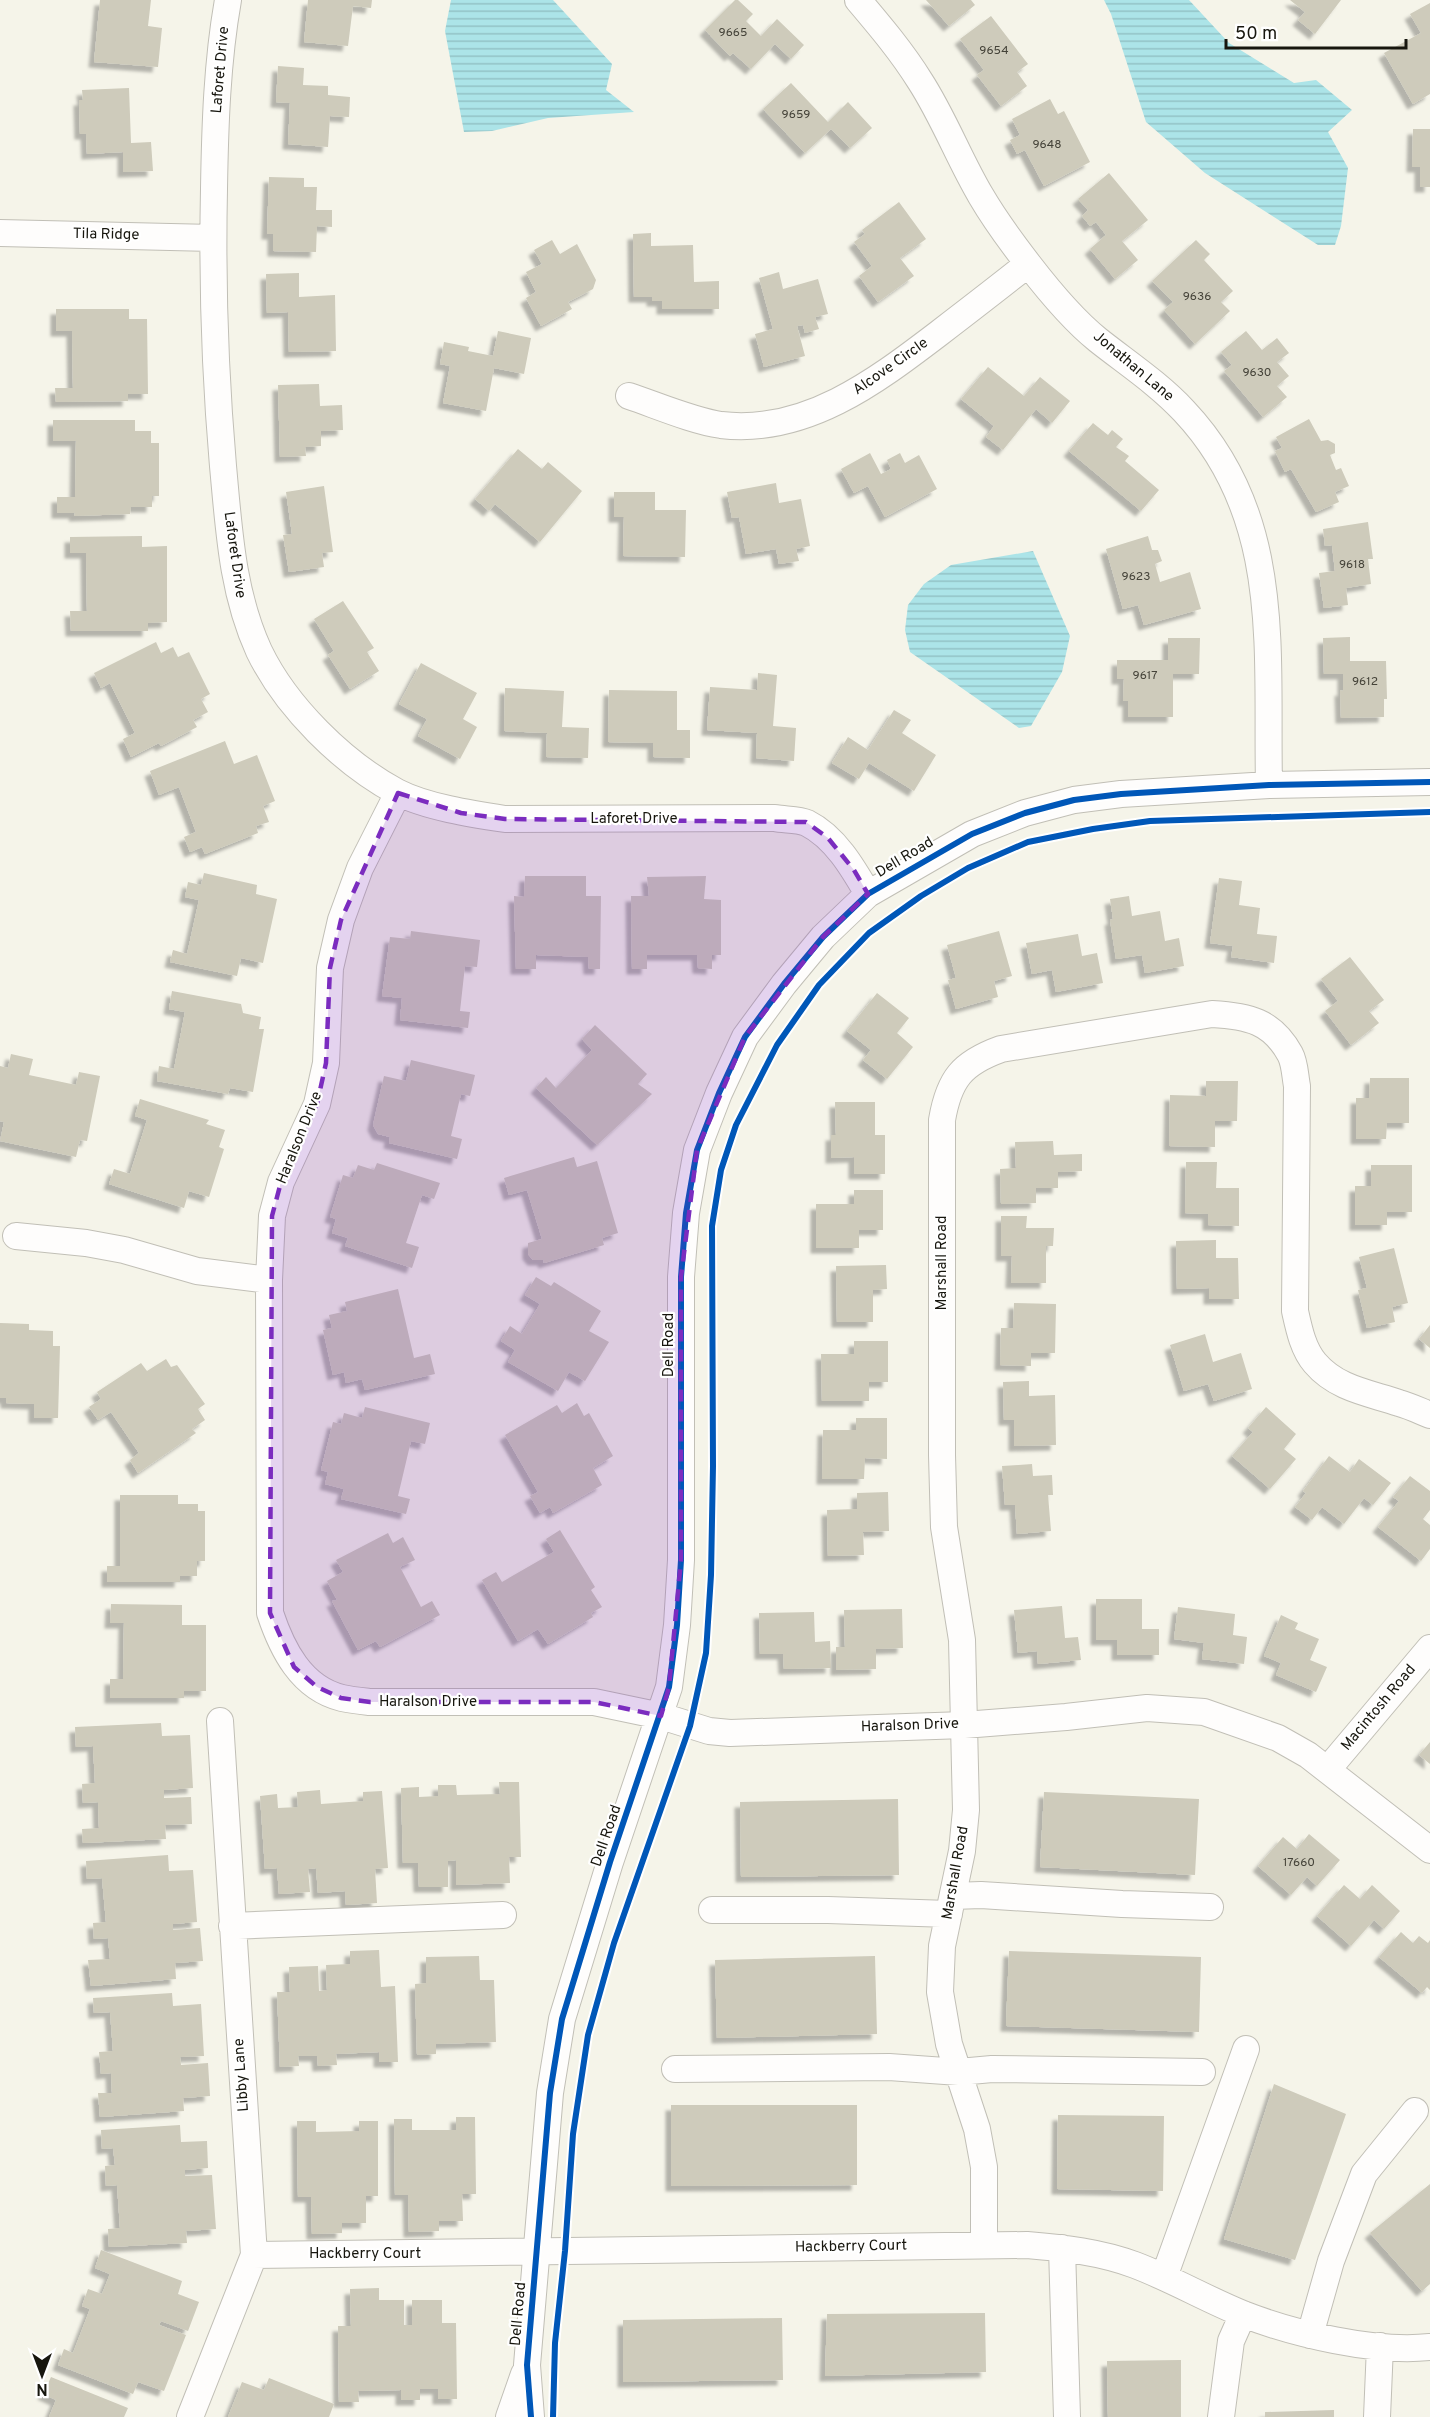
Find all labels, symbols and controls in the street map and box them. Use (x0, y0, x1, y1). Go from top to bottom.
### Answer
scale bar (1226, 12, 1406, 50)
text: 50 m (1235, 23, 1277, 46)
house number: 9665 (719, 25, 747, 41)
street label: Laforet Drive (208, 26, 234, 114)
house number: 9654 (979, 43, 1009, 59)
house number: 9659 (782, 107, 810, 123)
house number: 9648 (1032, 137, 1062, 153)
street label: Tila Ridge (73, 225, 139, 245)
house number: 9636 (1183, 289, 1211, 305)
street label: Jonathan Lane (1089, 328, 1177, 406)
street label: Alcove Circle (850, 334, 932, 400)
house number: 9630 (1242, 365, 1272, 381)
street label: Laforet Drive (219, 510, 249, 600)
house number: 9618 (1339, 557, 1365, 573)
house number: 9623 (1122, 569, 1150, 585)
house number: 9617 (1132, 668, 1158, 684)
house number: 9612 (1352, 674, 1378, 690)
street label: Laforet Drive (590, 810, 678, 829)
street label: Dell Road (873, 833, 937, 883)
street label: Haralson Drive (273, 1089, 327, 1187)
street label: Marshall Road (933, 1216, 952, 1310)
street label: Dell Road (660, 1313, 679, 1377)
street label: Macintosh Road (1337, 1661, 1421, 1755)
street label: Haralson Drive (379, 1693, 477, 1712)
street label: Haralson Drive (861, 1715, 959, 1737)
street label: Dell Road (588, 1803, 626, 1869)
street label: Marshall Road (938, 1825, 974, 1921)
house number: 17660 (1283, 1855, 1315, 1871)
street label: Libby Lane (230, 2038, 254, 2112)
street label: Hackberry Court (795, 2237, 907, 2257)
street label: Hackberry Court (309, 2245, 421, 2264)
street label: Dell Road (507, 2281, 531, 2347)
north arrow (12, 2345, 72, 2405)
text: N (36, 2378, 48, 2398)

